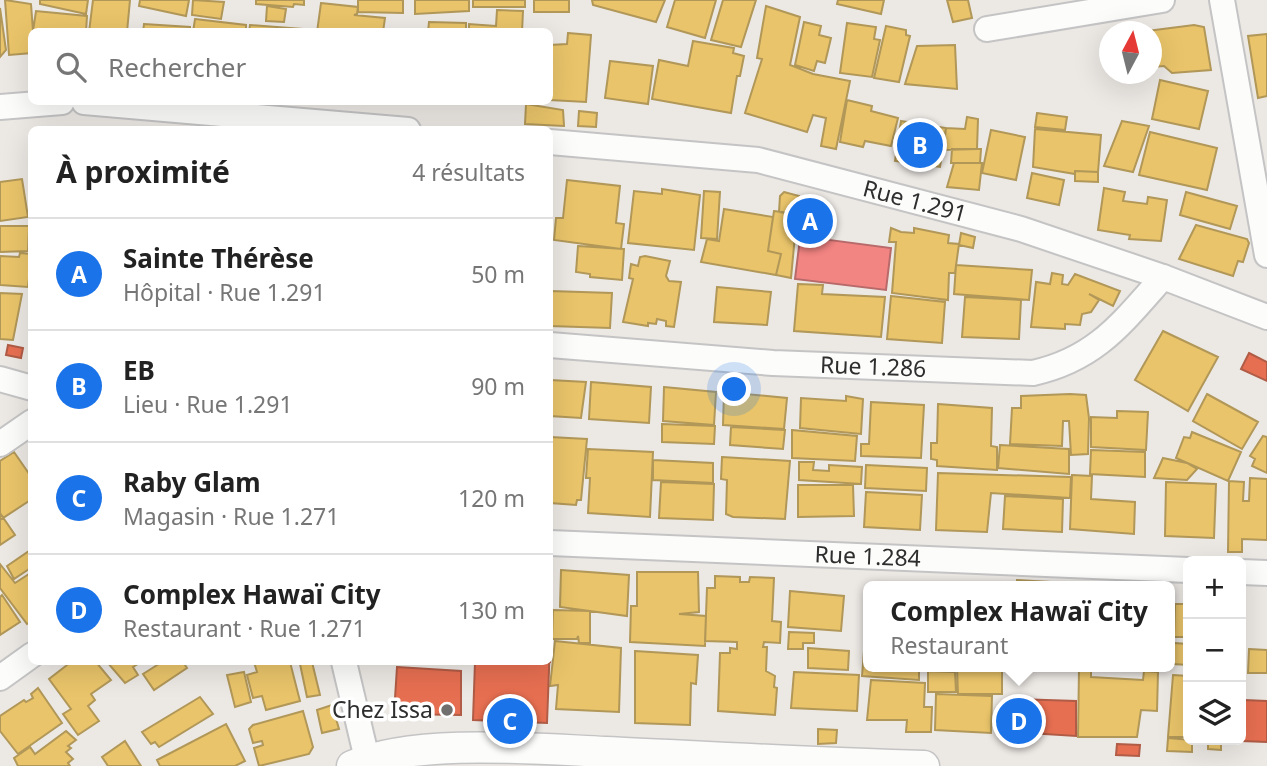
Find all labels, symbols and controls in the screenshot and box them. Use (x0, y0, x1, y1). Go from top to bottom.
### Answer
north arrow (1099, 21, 1162, 84)
search box (28, 28, 553, 105)
icon: search (52, 48, 90, 86)
text: Rechercher (108, 49, 246, 85)
pin: B (897, 119, 943, 171)
text: À proximité (56, 151, 230, 192)
text: 4 résultats (412, 156, 525, 188)
street label: Rue 1.291 (860, 171, 971, 229)
pin: A (787, 195, 833, 247)
text: Sainte Thérèse (123, 240, 314, 276)
text: A (71, 258, 87, 290)
text: 50 m (471, 258, 525, 290)
text: Hôpital · Rue 1.291 (123, 276, 326, 308)
street label: Rue 1.286 (820, 348, 927, 384)
text: EB (123, 352, 155, 388)
text: B (71, 370, 87, 402)
text: 90 m (471, 370, 525, 402)
your location (717, 372, 751, 406)
text: Lieu · Rue 1.291 (123, 388, 293, 420)
text: Raby Glam (123, 464, 261, 500)
text: C (72, 482, 86, 514)
text: 120 m (458, 482, 525, 514)
text: Magasin · Rue 1.271 (123, 500, 339, 532)
street label: Rue 1.284 (814, 537, 922, 574)
map controls (1183, 556, 1246, 745)
button: + (1183, 556, 1246, 619)
text: Complex Hawaï City (123, 576, 381, 612)
popup (863, 581, 1175, 672)
text: Complex Hawaï City (890, 593, 1148, 629)
text: D (71, 594, 87, 626)
text: 130 m (458, 594, 525, 626)
text: Restaurant · Rue 1.271 (123, 612, 366, 644)
button: − (1183, 619, 1246, 682)
text: Restaurant (890, 629, 1008, 661)
button: layers (1183, 682, 1246, 745)
place label: Chez Issa (332, 693, 433, 725)
pin: C (487, 695, 533, 747)
pin: D (996, 695, 1042, 747)
marker: Chez Issa (439, 702, 455, 718)

